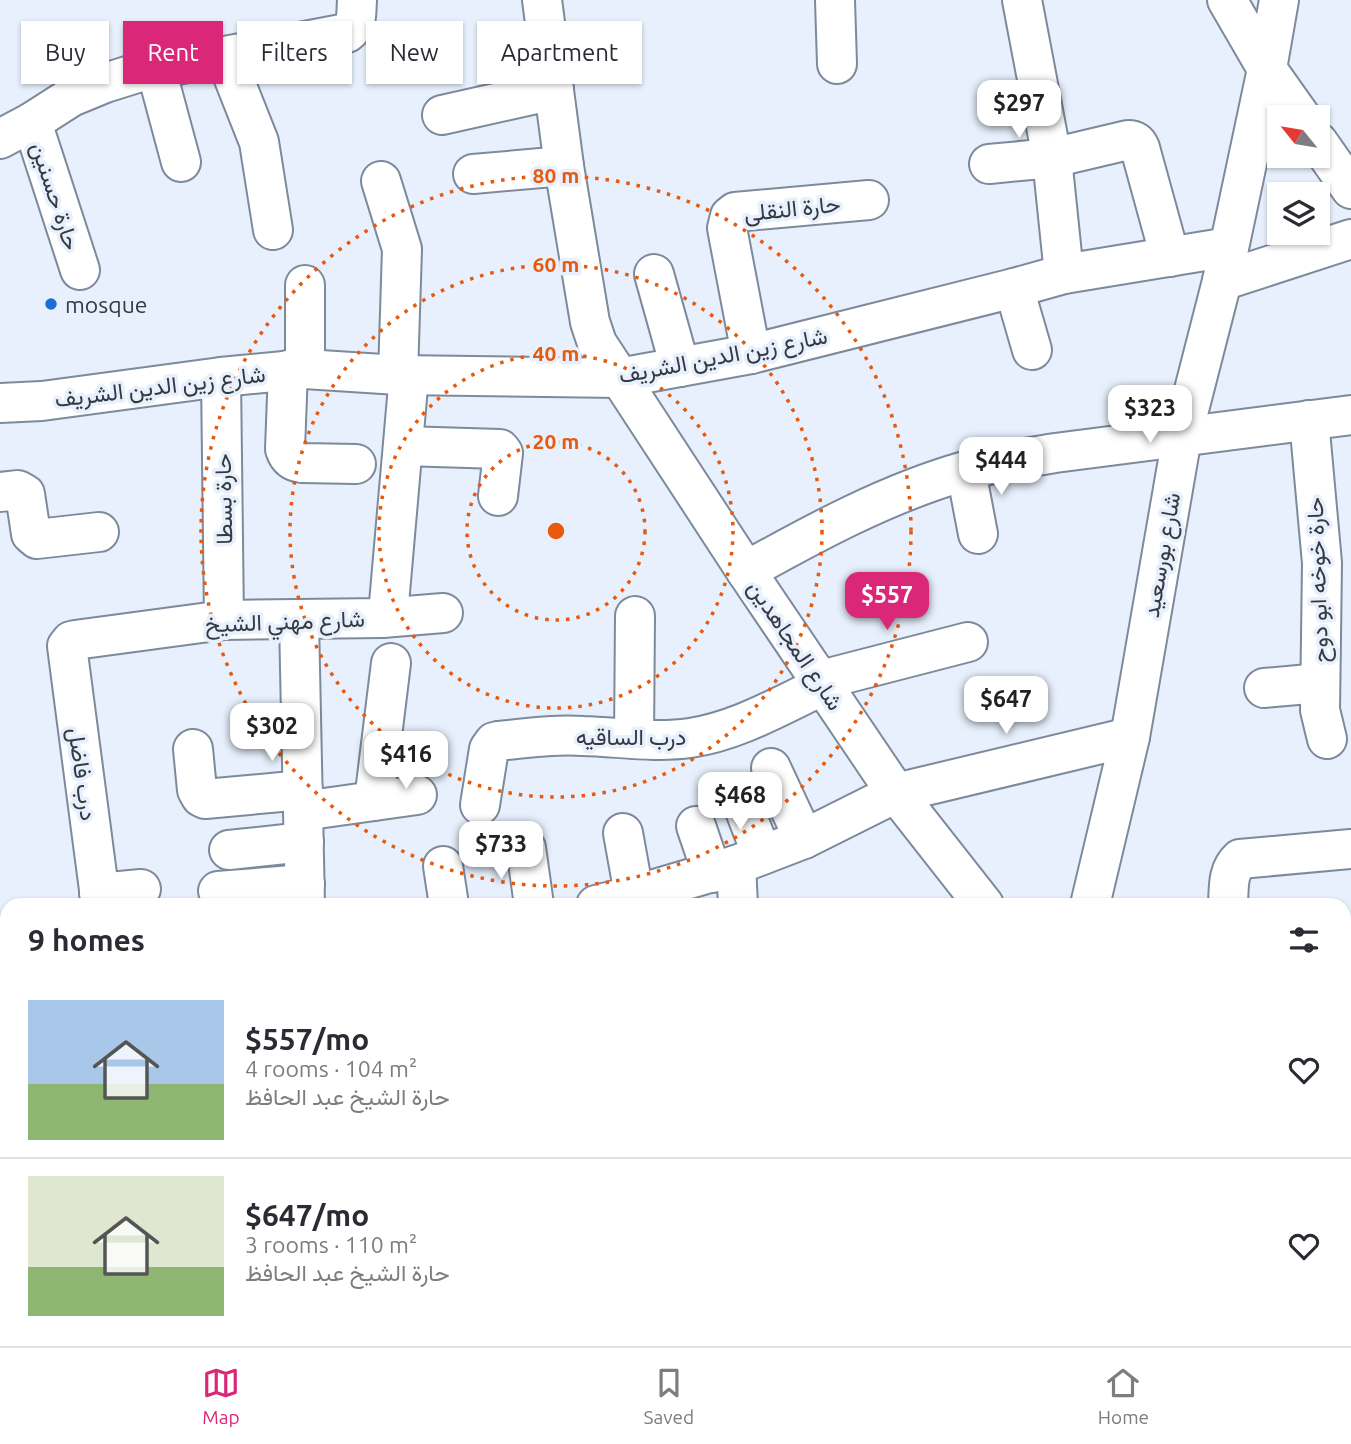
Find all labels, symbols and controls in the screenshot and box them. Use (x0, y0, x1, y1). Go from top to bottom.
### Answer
chip: Buy (21, 21, 109, 84)
chip: Rent (123, 21, 223, 84)
chip: Filters (237, 21, 352, 84)
chip: New (366, 21, 463, 84)
chip: Apartment (477, 21, 642, 84)
pin: $297 (978, 80, 1060, 140)
text: $297 (993, 90, 1045, 115)
north arrow (1267, 105, 1330, 168)
map controls (1267, 105, 1330, 245)
street label: حارة حسنين (24, 139, 85, 254)
text: 80 m (533, 163, 579, 187)
button: layers (1267, 182, 1330, 245)
street label: حارة النقلى (743, 191, 842, 228)
text: 60 m (533, 252, 579, 276)
place label: mosque (65, 292, 148, 317)
marker: mosque (43, 296, 59, 312)
street label: شارع زين الدين الشريف (617, 323, 830, 391)
text: 40 m (533, 341, 579, 365)
street label: شارع زين الدين الشريف (53, 361, 267, 415)
pin: $323 (1109, 386, 1191, 445)
text: $323 (1124, 395, 1176, 420)
text: 20 m (533, 429, 579, 453)
pin: $444 (960, 438, 1042, 497)
text: $444 (975, 447, 1027, 472)
street label: حارة بسطا (210, 453, 239, 545)
street label: شارع بورسعيد (1138, 491, 1188, 620)
street label: حارة خوخه ابو دوح (1302, 496, 1336, 663)
centre of rings (544, 519, 568, 543)
pin: $557 (846, 572, 928, 632)
street label: شارع المجاهدين (740, 575, 849, 717)
text: $557 (861, 582, 913, 607)
street label: شارع مهني الشيخ (205, 606, 366, 643)
pin: $647 (965, 676, 1047, 736)
text: $647 (980, 686, 1032, 711)
pin: $302 (231, 704, 313, 763)
text: $302 (246, 713, 298, 738)
street label: درب الساقيه (576, 724, 686, 752)
street label: درب فاضل (61, 726, 102, 823)
pin: $416 (365, 732, 447, 791)
text: $416 (380, 741, 432, 766)
pin: $468 (699, 772, 781, 832)
text: $468 (714, 782, 766, 807)
pin: $733 (460, 822, 542, 881)
text: $733 (475, 831, 527, 856)
icon: filters (1285, 921, 1323, 959)
text: 9 homes (28, 923, 145, 957)
text: $557/mo (245, 1022, 369, 1056)
icon: home (84, 1028, 168, 1112)
icon: heart (1285, 1051, 1323, 1089)
text: 4 rooms · 104 m² (245, 1056, 417, 1081)
text: حارة الشيخ عبد الحافظ (245, 1084, 450, 1109)
text: $647/mo (245, 1198, 369, 1232)
icon: home (84, 1204, 168, 1288)
icon: heart (1285, 1227, 1323, 1265)
text: 3 rooms · 110 m² (245, 1232, 417, 1257)
text: حارة الشيخ عبد الحافظ (245, 1260, 450, 1285)
tab: Map (202, 1364, 240, 1428)
tab: Saved (644, 1364, 694, 1428)
tab: Home (1098, 1364, 1149, 1428)

